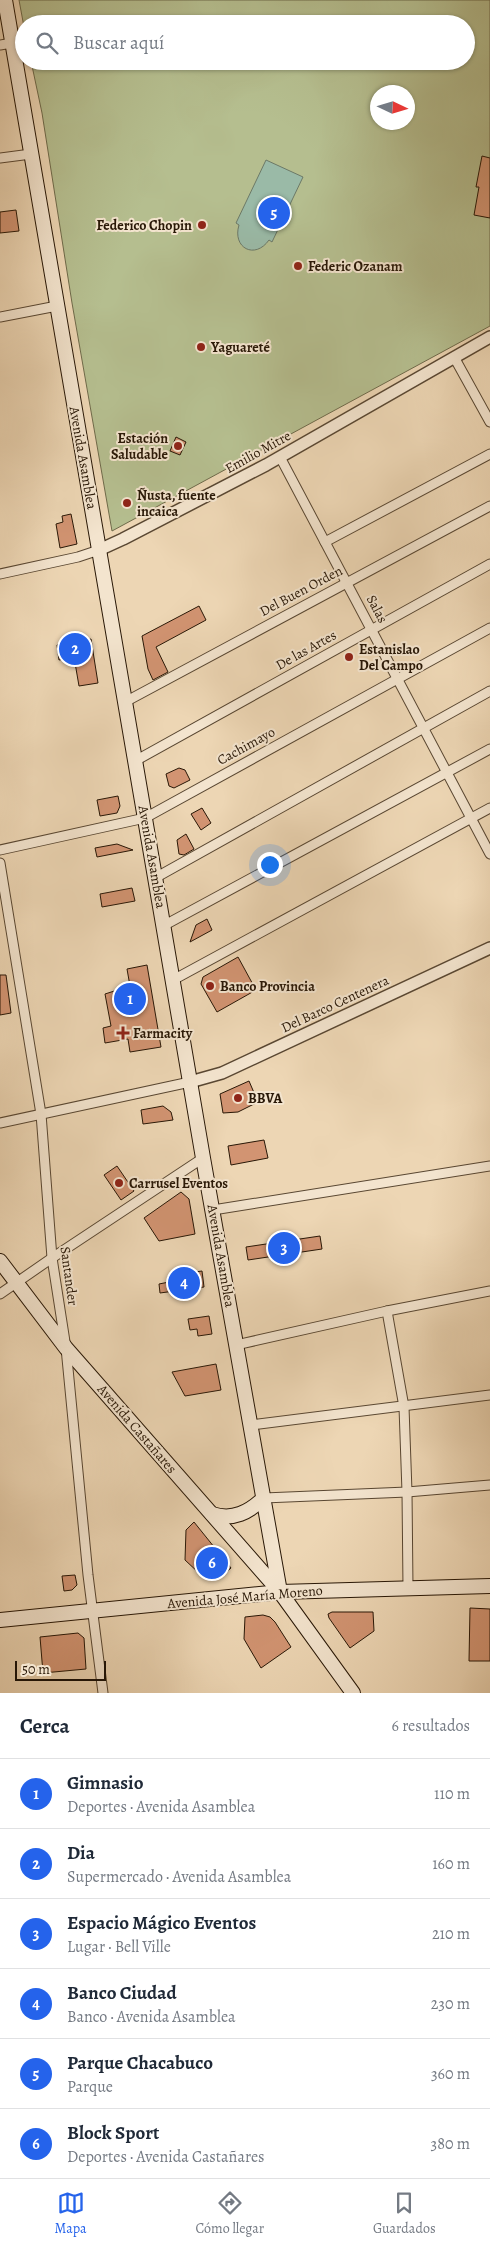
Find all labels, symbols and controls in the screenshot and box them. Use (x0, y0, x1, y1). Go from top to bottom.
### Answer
search box (15, 15, 475, 70)
icon: search (33, 29, 61, 57)
text: Buscar aquí (73, 30, 164, 56)
north arrow (370, 85, 415, 130)
pin: 5 (258, 194, 290, 232)
place label: Federico Chopin (96, 216, 192, 235)
marker: Federico Chopin (196, 219, 208, 231)
place label: Federic Ozanam (308, 257, 403, 276)
marker: Federic Ozanam (292, 260, 304, 272)
place label: Yaguareté (210, 338, 270, 357)
marker: Yaguareté (195, 341, 207, 353)
street label: Avenida Asamblea (64, 404, 101, 511)
street label: Emilio Mitre (222, 426, 294, 478)
place label: Estación Saludable (111, 429, 169, 464)
marker: Estación Saludable (172, 440, 184, 452)
place label: Ñusta, fuente incaica (137, 486, 216, 521)
marker: Ñusta, fuente incaica (121, 497, 133, 509)
street label: Del Buen Orden (256, 561, 346, 621)
street label: Salas (362, 592, 392, 626)
street label: De las Artes (272, 625, 340, 675)
pin: 2 (59, 630, 91, 668)
place label: Estanislao Del Campo (359, 640, 423, 675)
marker: Estanislao Del Campo (343, 651, 355, 663)
street label: Cachimayo (214, 722, 278, 770)
street label: Avenida Asamblea (133, 803, 170, 910)
your location (257, 852, 283, 878)
street label: Del Barco Centenera (278, 970, 392, 1037)
place label: Banco Provincia (220, 977, 315, 996)
pin: 1 (114, 980, 146, 1018)
marker: Banco Provincia (204, 980, 216, 992)
place label: Farmacity (133, 1024, 193, 1043)
marker: Farmacity (117, 1027, 129, 1039)
place label: BBVA (248, 1089, 283, 1108)
marker: BBVA (232, 1092, 244, 1104)
place label: Carrusel Eventos (129, 1174, 228, 1193)
marker: Carrusel Eventos (113, 1177, 125, 1189)
street label: Avenida Asamblea (202, 1202, 239, 1309)
pin: 3 (268, 1229, 300, 1267)
street label: Santander (55, 1245, 83, 1307)
pin: 4 (168, 1264, 200, 1302)
street label: Avenida Castañares (92, 1380, 181, 1478)
pin: 6 (196, 1544, 228, 1582)
street label: Avenida José María Moreno (166, 1581, 323, 1613)
scale bar (15, 1658, 106, 1681)
text: 50 m (22, 1660, 50, 1679)
text: Cerca (20, 1712, 70, 1740)
text: 6 resultados (392, 1715, 470, 1737)
text: Gimnasio (67, 1770, 143, 1796)
text: 1 (33, 1783, 39, 1805)
text: 110 m (434, 1783, 470, 1805)
text: Deportes · Avenida Asamblea (67, 1796, 255, 1818)
text: Dia (67, 1840, 95, 1866)
text: 2 (32, 1853, 40, 1875)
text: 160 m (432, 1853, 470, 1875)
text: Supermercado · Avenida Asamblea (67, 1866, 291, 1888)
text: Espacio Mágico Eventos (67, 1910, 256, 1936)
text: 3 (33, 1923, 39, 1945)
text: 210 m (432, 1923, 470, 1945)
text: Lugar · Bell Ville (67, 1936, 171, 1958)
text: Banco Ciudad (67, 1980, 177, 2006)
text: 4 (32, 1993, 40, 2015)
text: 230 m (431, 1993, 470, 2015)
text: Banco · Avenida Asamblea (67, 2006, 236, 2028)
text: Parque Chacabuco (67, 2050, 213, 2076)
text: 5 (33, 2063, 39, 2085)
text: 360 m (431, 2063, 470, 2085)
text: Parque (67, 2076, 113, 2098)
text: Block Sport (67, 2120, 159, 2146)
text: 6 (32, 2133, 40, 2155)
text: 380 m (431, 2133, 470, 2155)
text: Deportes · Avenida Castañares (67, 2146, 265, 2168)
tab: Mapa (54, 2189, 87, 2238)
tab: Cómo llegar (196, 2189, 264, 2238)
tab: Guardados (373, 2189, 436, 2238)

